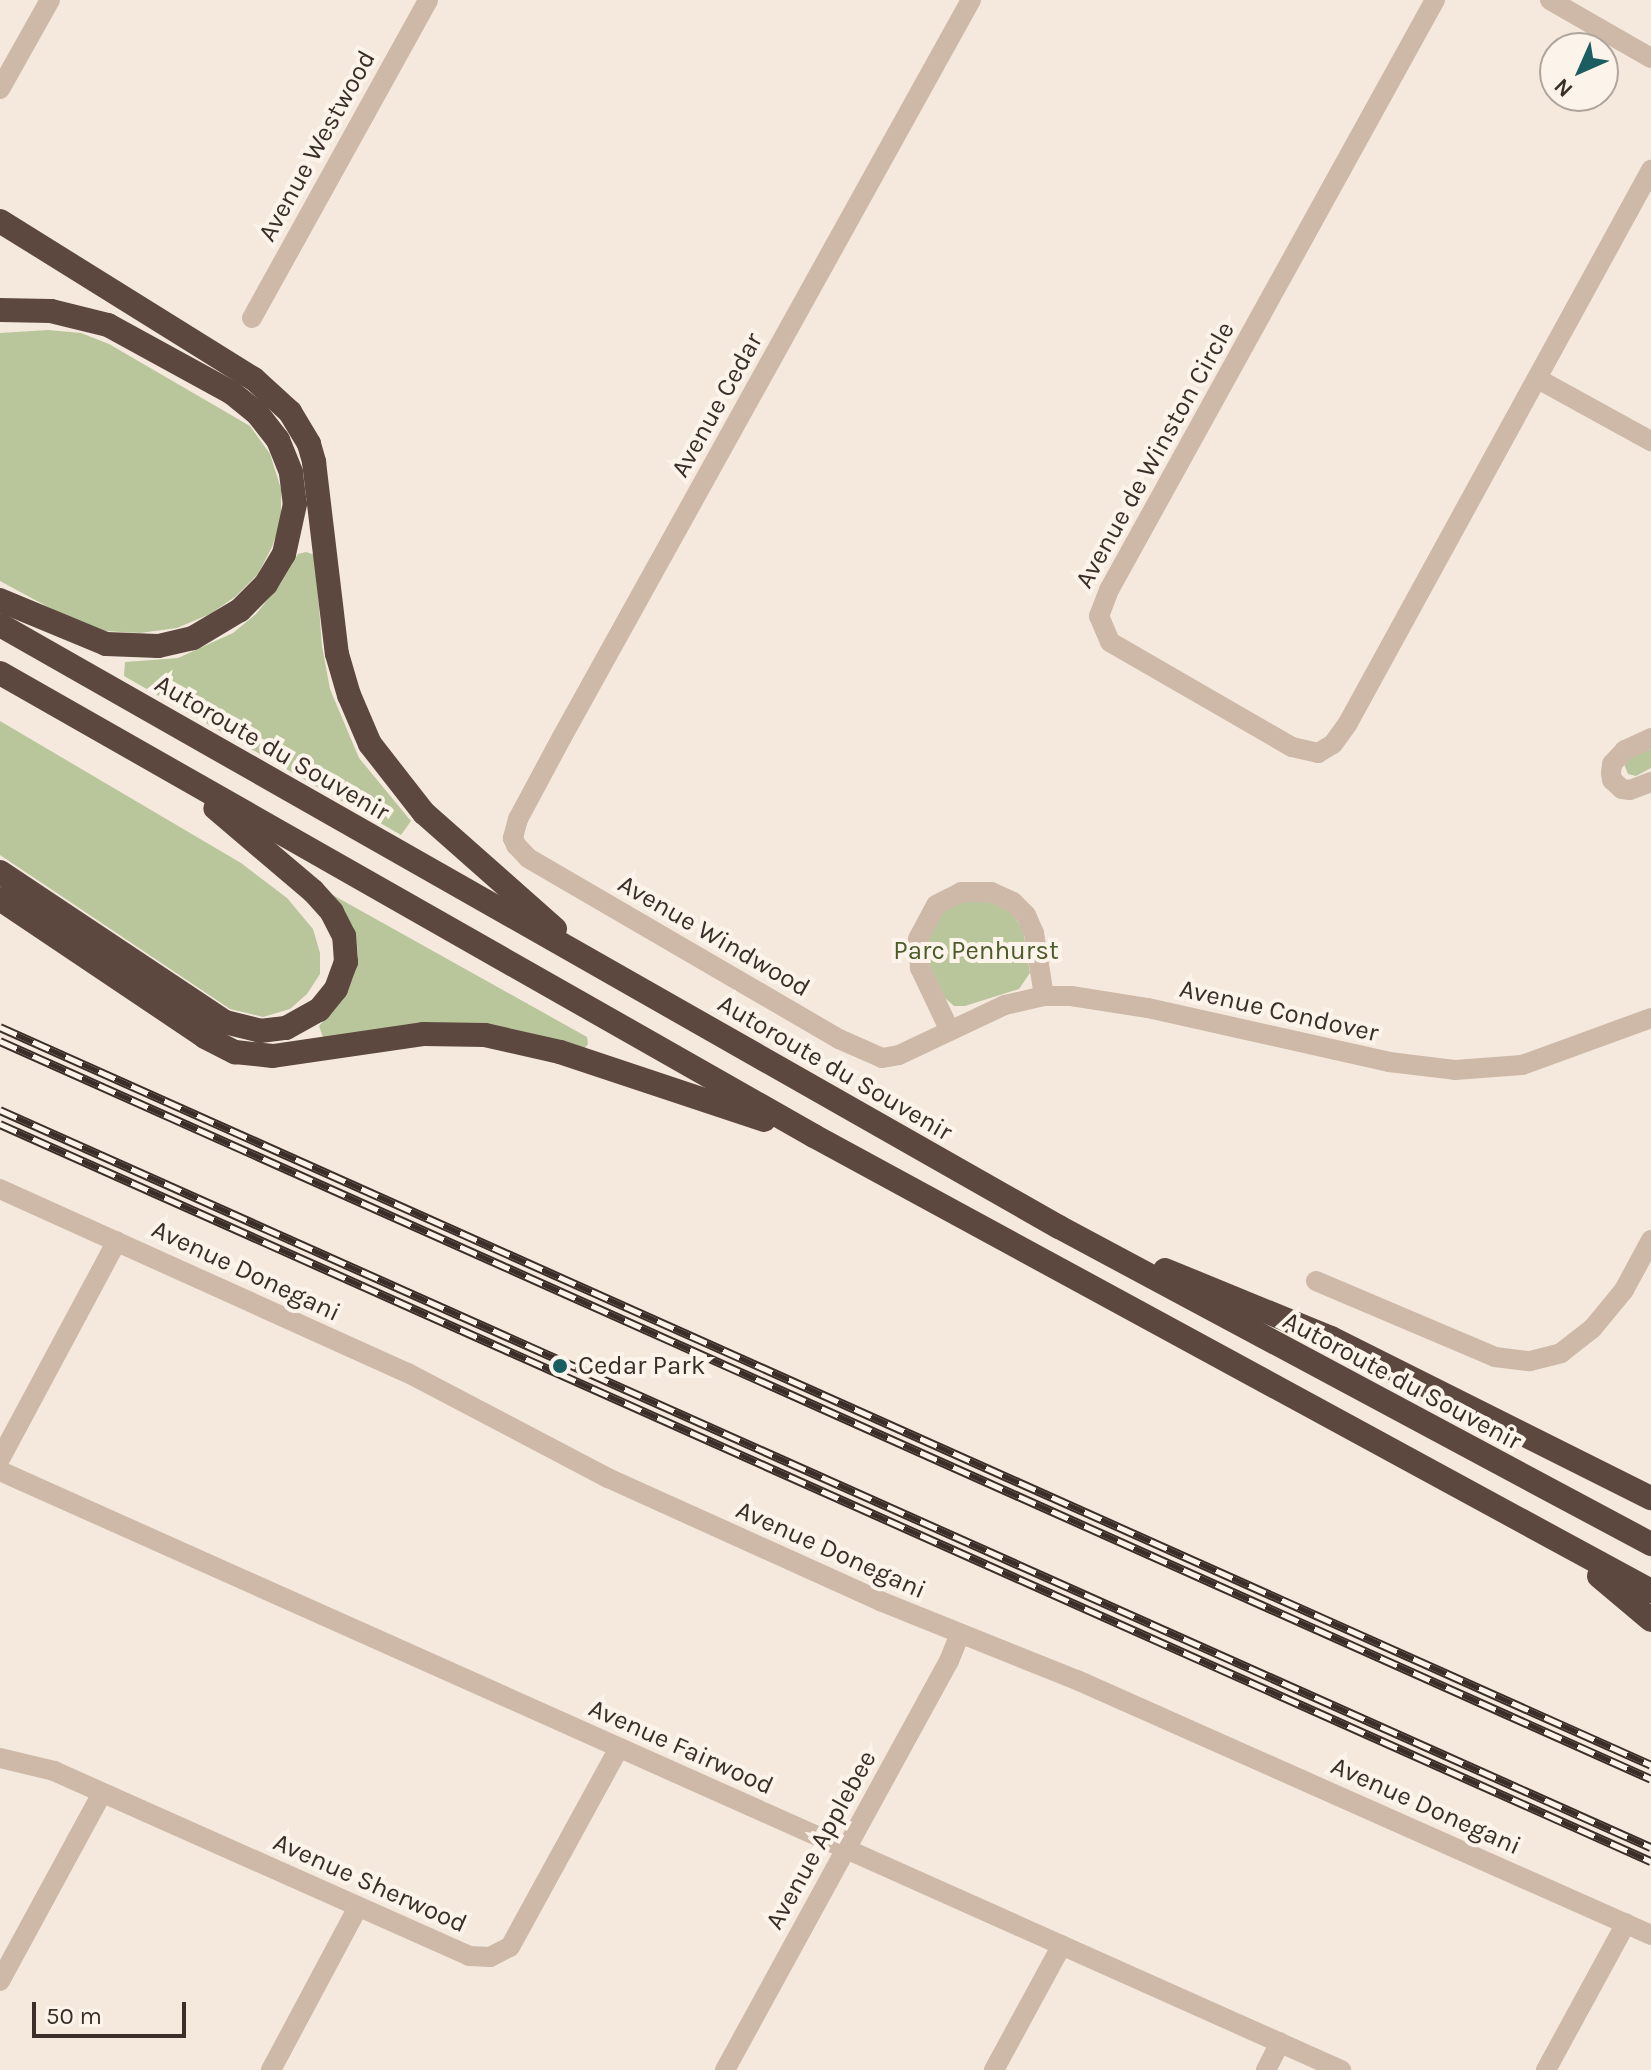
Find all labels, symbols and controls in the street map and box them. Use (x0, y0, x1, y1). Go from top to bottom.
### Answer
north arrow (1539, 32, 1619, 112)
street label: Avenue Westwood (252, 45, 382, 247)
text: N (1549, 73, 1578, 102)
street label: Avenue de Winston Circle (1069, 316, 1241, 594)
street label: Avenue Cedar (665, 327, 769, 483)
street label: Autoroute du Souvenir (149, 668, 395, 828)
street label: Avenue Windwood (612, 868, 816, 1004)
park label: Parc Penhurst (893, 935, 1059, 967)
street label: Avenue Condover (1177, 973, 1381, 1049)
street label: Autoroute du Souvenir (712, 988, 958, 1148)
street label: Avenue Donegani (147, 1214, 345, 1328)
street label: Autoroute du Souvenir (1277, 1305, 1527, 1457)
place label: Cedar Park (578, 1350, 705, 1382)
marker: Cedar Park (549, 1355, 571, 1377)
street label: Avenue Donegani (731, 1494, 931, 1606)
street label: Avenue Fairwood (584, 1692, 778, 1802)
street label: Avenue Applebee (759, 1745, 883, 1935)
street label: Avenue Donegani (1326, 1750, 1526, 1862)
street label: Avenue Sherwood (268, 1826, 472, 1940)
scale bar (36, 1986, 190, 2036)
text: 50 m (46, 2002, 102, 2030)

